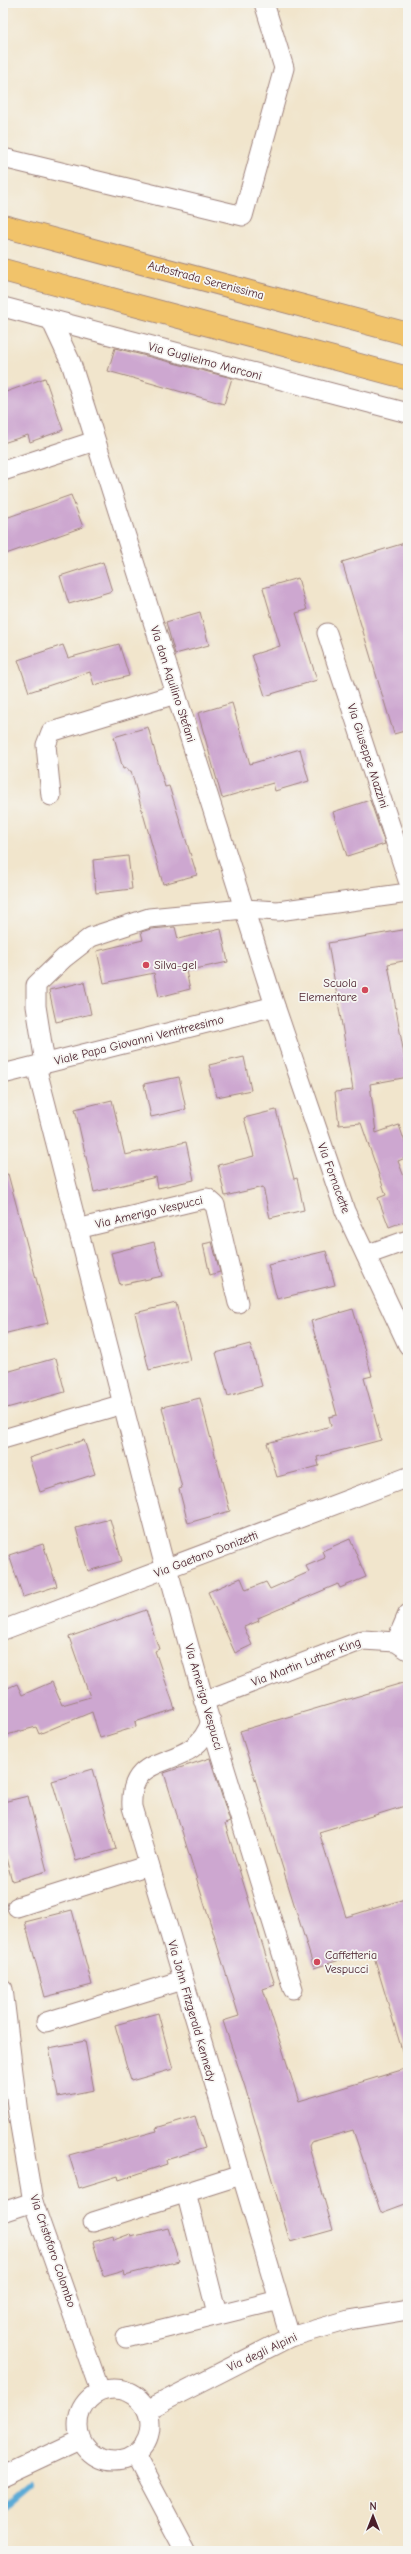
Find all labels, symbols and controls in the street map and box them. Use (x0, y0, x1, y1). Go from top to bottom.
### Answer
street label: Autostrada Serenissima (146, 258, 266, 302)
street label: Via Guglielmo Marconi (147, 339, 263, 383)
street label: Via don Aquilino Stefani (148, 624, 198, 744)
street label: Via Giuseppe Mazzini (344, 702, 392, 810)
place label: Silva-gel (154, 958, 197, 972)
marker: Silva-gel (141, 960, 151, 970)
place label: Scuola Elementare (299, 976, 357, 1004)
marker: Scuola Elementare (360, 985, 370, 995)
street label: Viale Papa Giovanni Ventitreesimo (53, 1012, 225, 1068)
street label: Via Fornacette (315, 1141, 353, 1215)
street label: Via Amerigo Vespucci (94, 1193, 204, 1231)
street label: Via Gaetano Donizetti (152, 1528, 260, 1580)
street label: Via Martin Luther King (249, 1635, 363, 1689)
street label: Via Amerigo Vespucci (182, 1642, 226, 1752)
street label: Via John Fitzgerald Kennedy (165, 1939, 219, 2084)
place label: Caffetteria Vespucci (325, 1948, 377, 1976)
marker: Caffetteria Vespucci (312, 1957, 322, 1967)
street label: Via Cristoforo Colombo (27, 2193, 79, 2309)
street label: Via degli Alpini (225, 2330, 299, 2374)
north arrow (353, 2496, 393, 2536)
text: N (369, 2500, 377, 2513)

